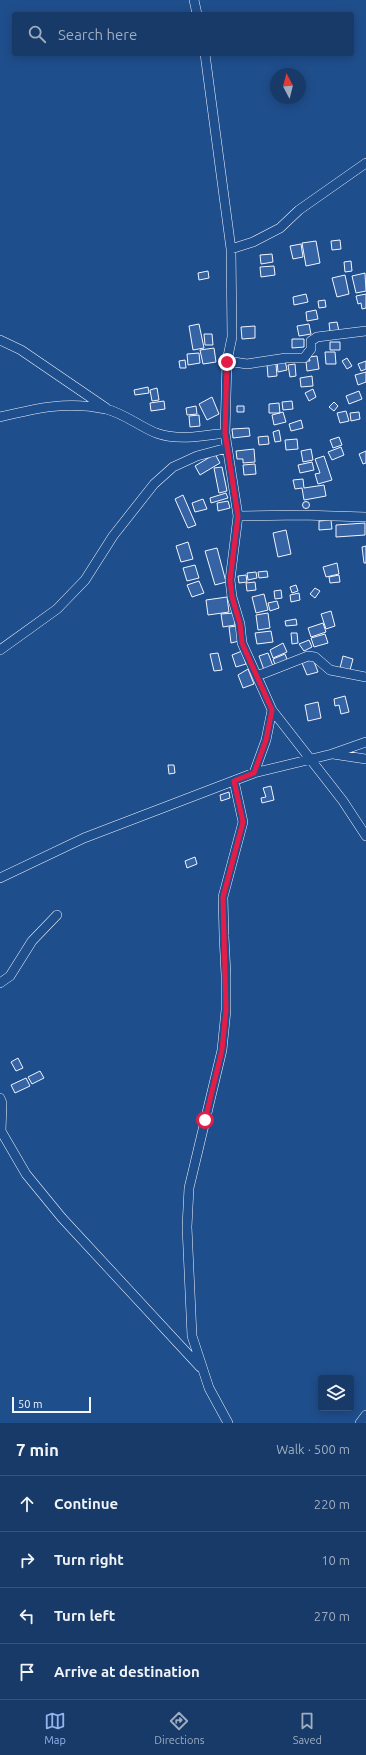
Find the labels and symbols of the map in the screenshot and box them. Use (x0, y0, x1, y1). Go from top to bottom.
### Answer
north arrow (270, 68, 306, 104)
route end (218, 353, 236, 371)
route start (196, 1111, 214, 1129)
scale bar (12, 1395, 91, 1414)

